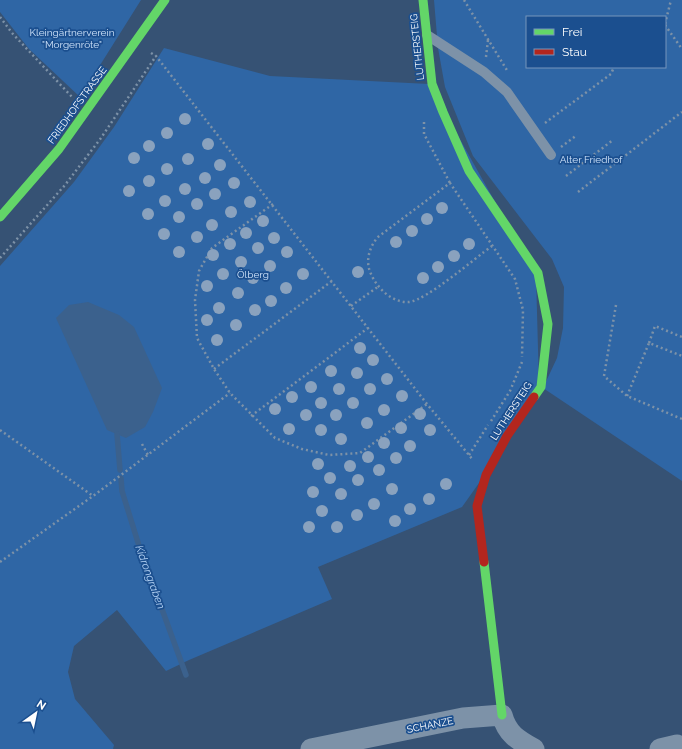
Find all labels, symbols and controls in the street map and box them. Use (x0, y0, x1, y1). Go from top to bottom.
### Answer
street label: LUTHERSTEIG (408, 13, 426, 81)
legend (526, 16, 666, 68)
text: Frei (562, 25, 582, 39)
park label: Kleingärtnerverein "Morgenröte" (30, 27, 115, 50)
text: Stau (562, 45, 587, 59)
street label: FRIEDHOFSTRASSE (45, 64, 109, 146)
park label: Alter Friedhof (560, 154, 623, 165)
park label: Ölberg (237, 269, 269, 280)
street label: LUTHERSTEIG (488, 380, 534, 442)
water label: Kidrongraben (132, 543, 168, 611)
north arrow (16, 693, 56, 733)
text: N (34, 697, 48, 713)
street label: SCHANZE (406, 715, 454, 735)

